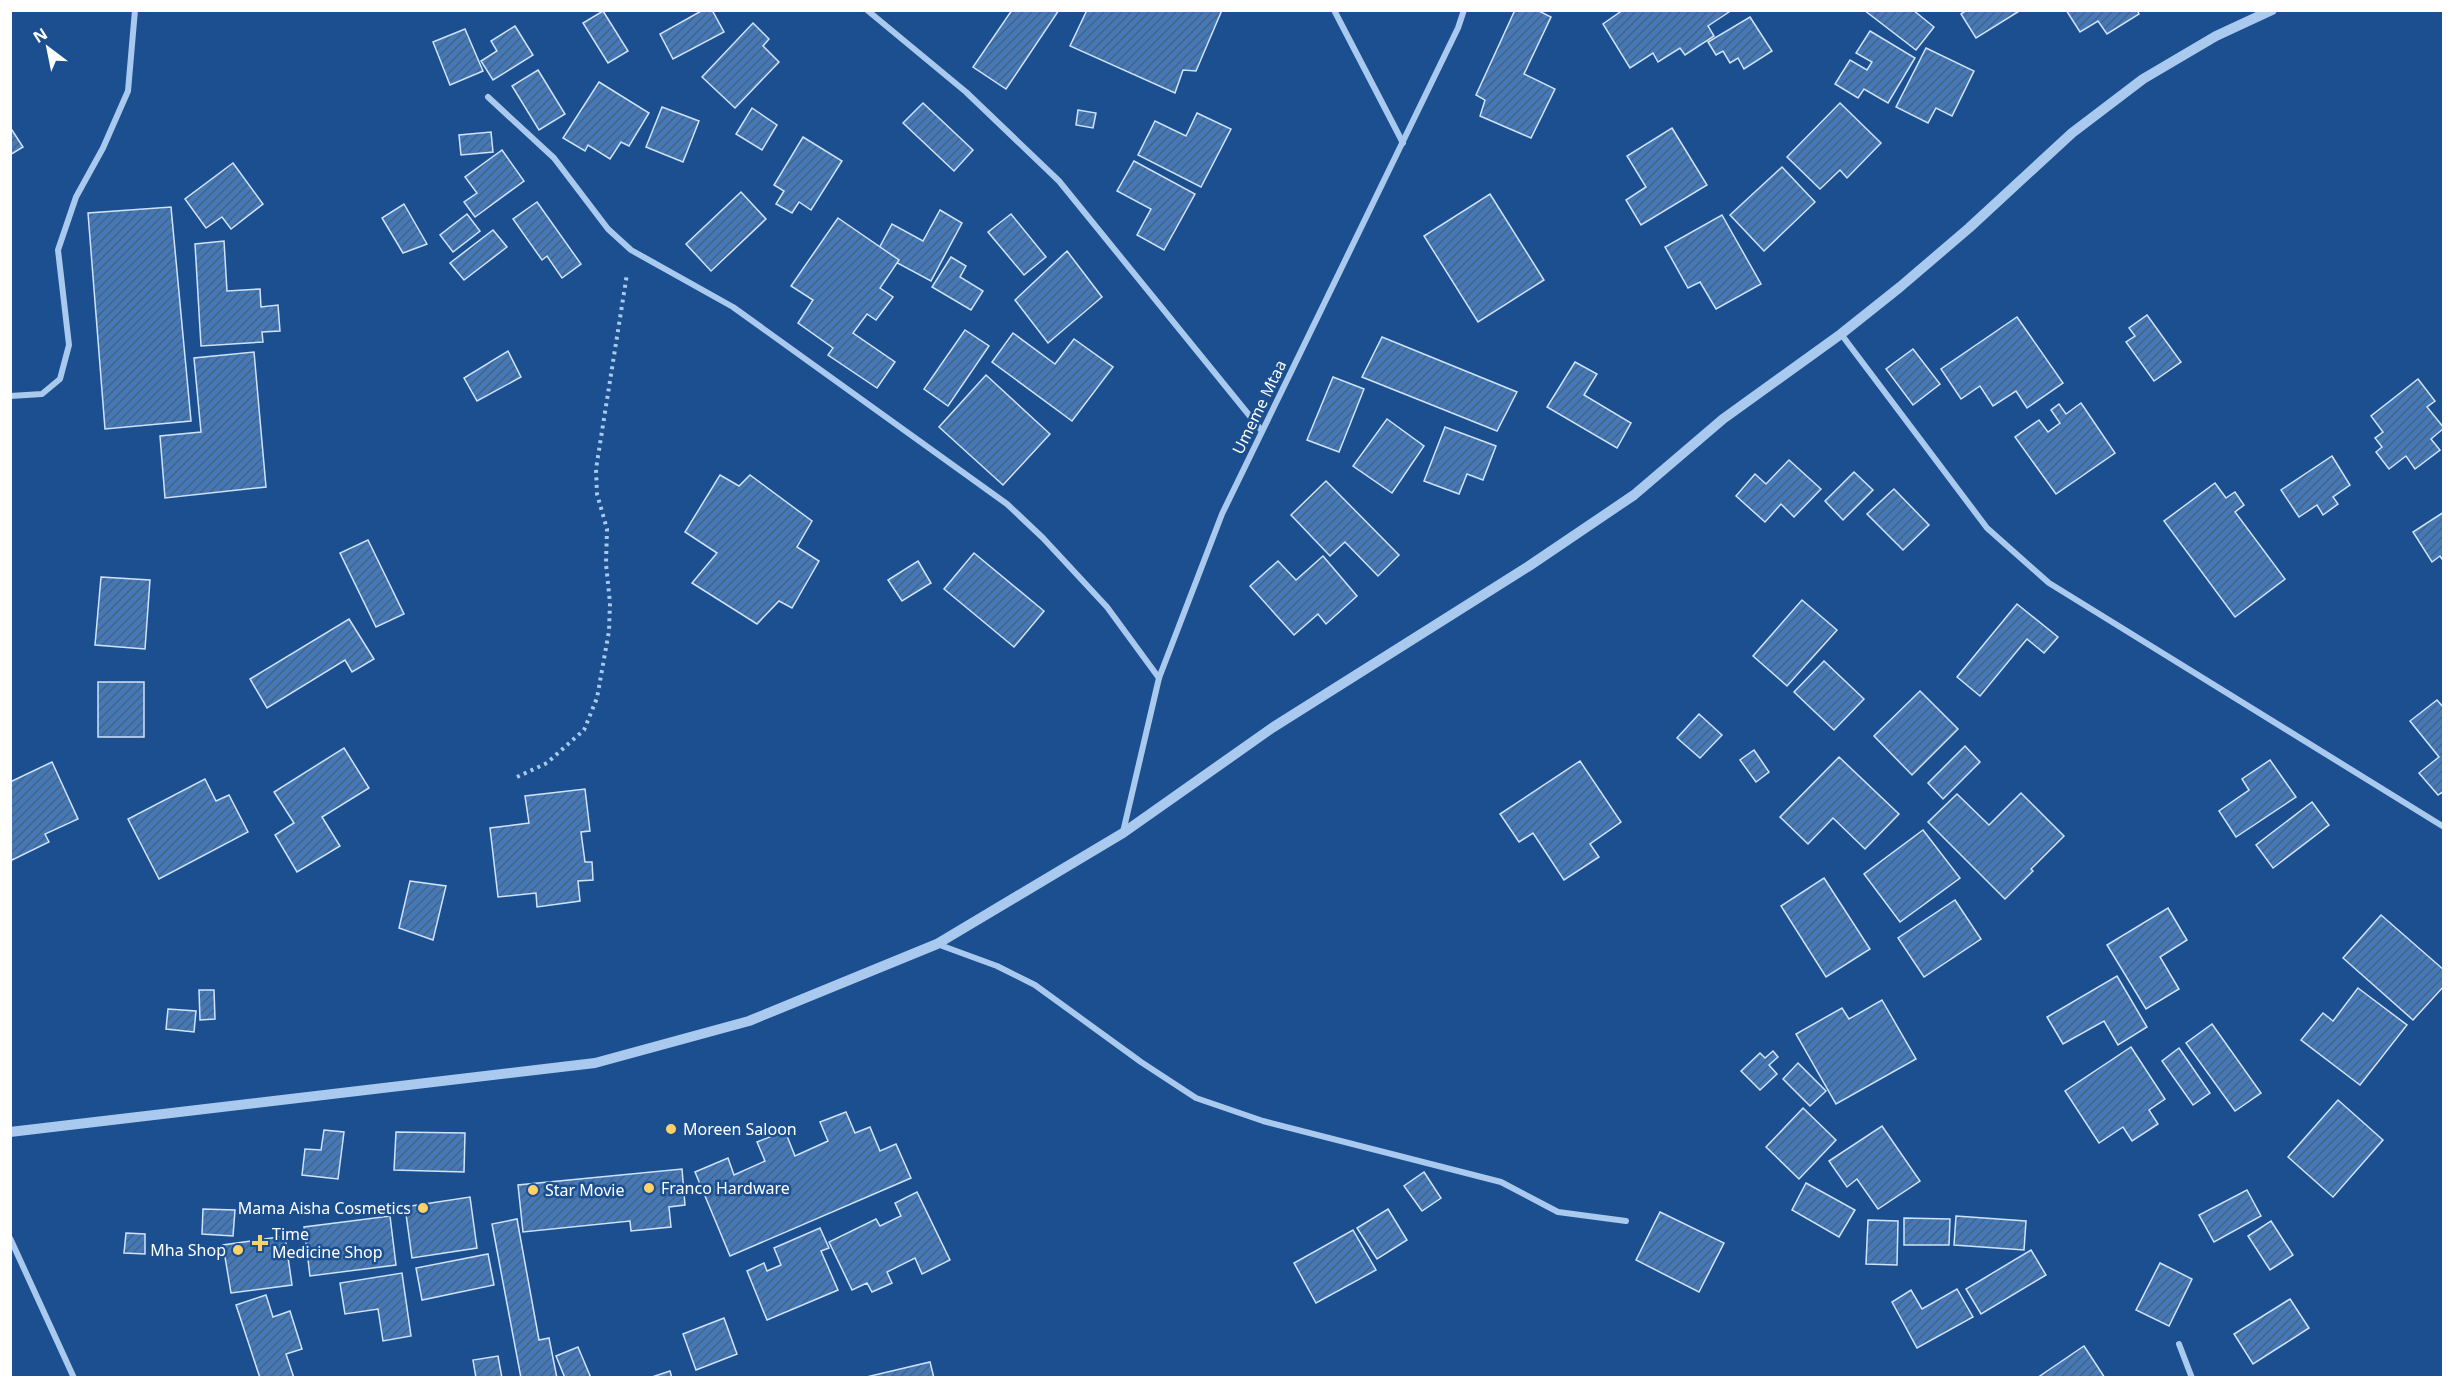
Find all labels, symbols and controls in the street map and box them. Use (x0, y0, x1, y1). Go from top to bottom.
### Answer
north arrow (18, 18, 78, 78)
text: N (29, 23, 51, 48)
street label: Umeme Mtaa (1227, 356, 1291, 458)
place label: Moreen Saloon (683, 1118, 797, 1140)
marker: Moreen Saloon (664, 1122, 678, 1136)
place label: Franco Hardware (661, 1177, 790, 1199)
place label: Star Movie (545, 1179, 624, 1201)
marker: Franco Hardware (642, 1181, 656, 1195)
marker: Star Movie (526, 1183, 540, 1197)
place label: Mama Aisha Cosmetics (238, 1197, 411, 1219)
marker: Mama Aisha Cosmetics (416, 1201, 430, 1215)
place label: Time Medicine Shop (272, 1223, 383, 1263)
marker: Time Medicine Shop (253, 1236, 267, 1250)
place label: Mha Shop (150, 1239, 226, 1261)
marker: Mha Shop (231, 1243, 245, 1257)

